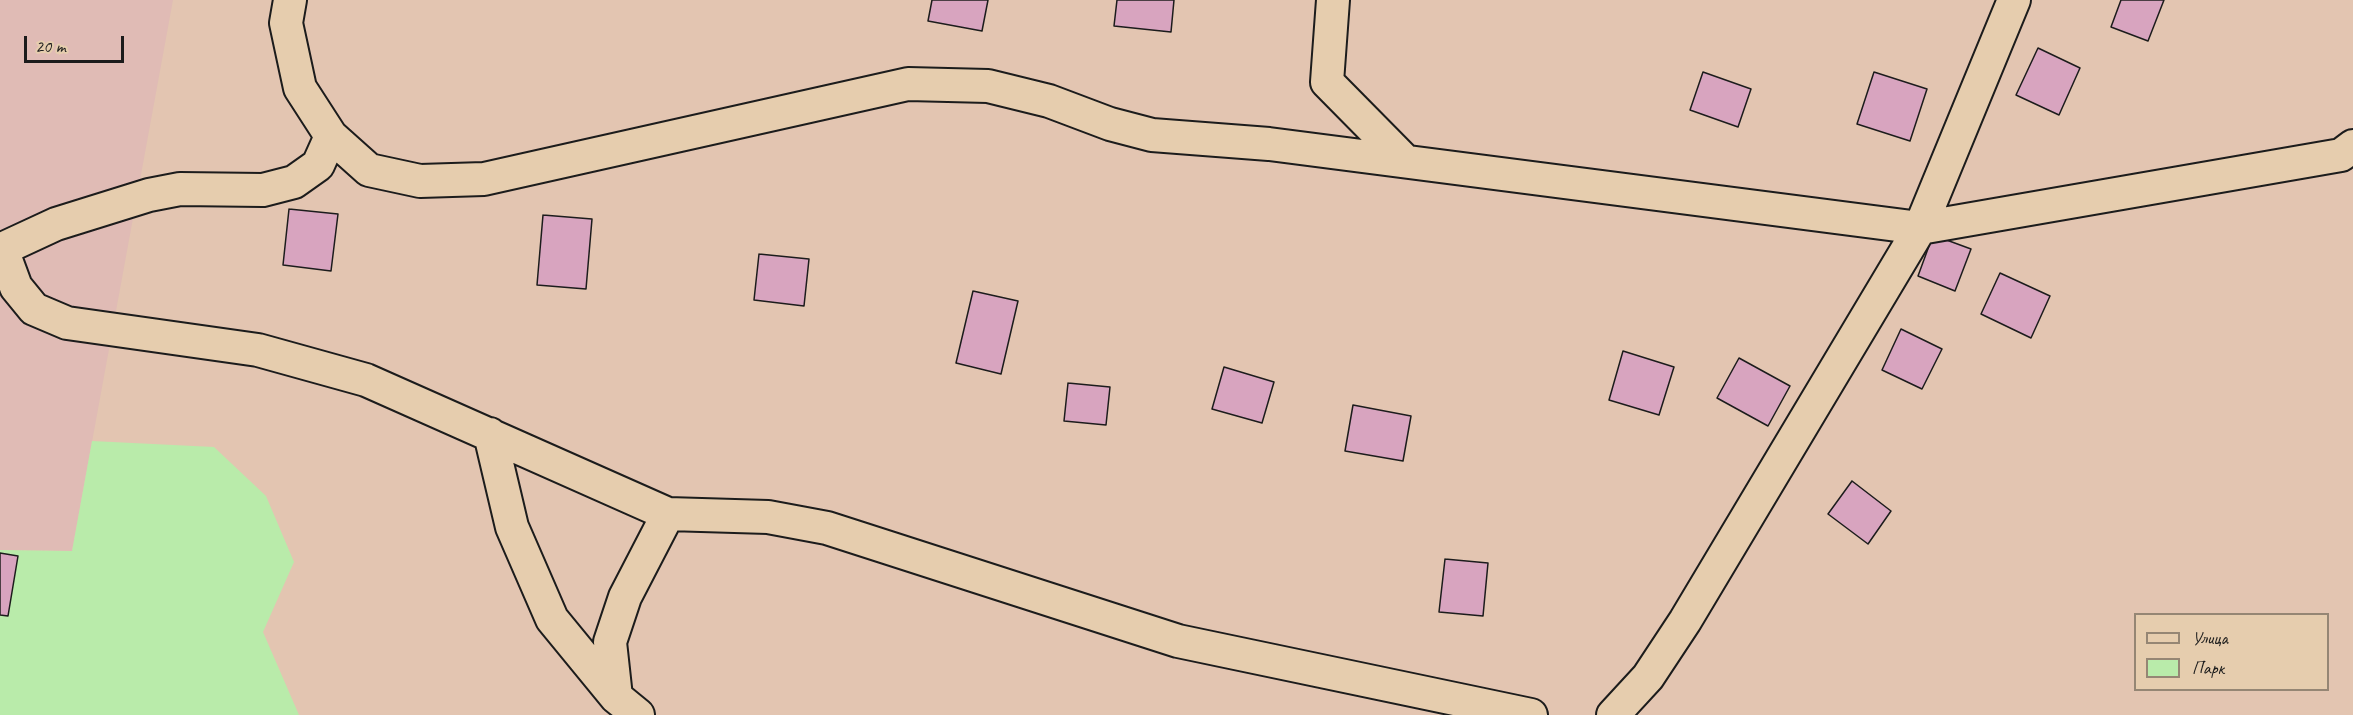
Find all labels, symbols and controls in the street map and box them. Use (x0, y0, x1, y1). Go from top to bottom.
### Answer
scale bar (27, 24, 128, 62)
text: 20 m (35, 35, 66, 57)
legend (2134, 613, 2329, 691)
text: Улица (2192, 627, 2228, 649)
text: Парк (2192, 657, 2224, 679)

